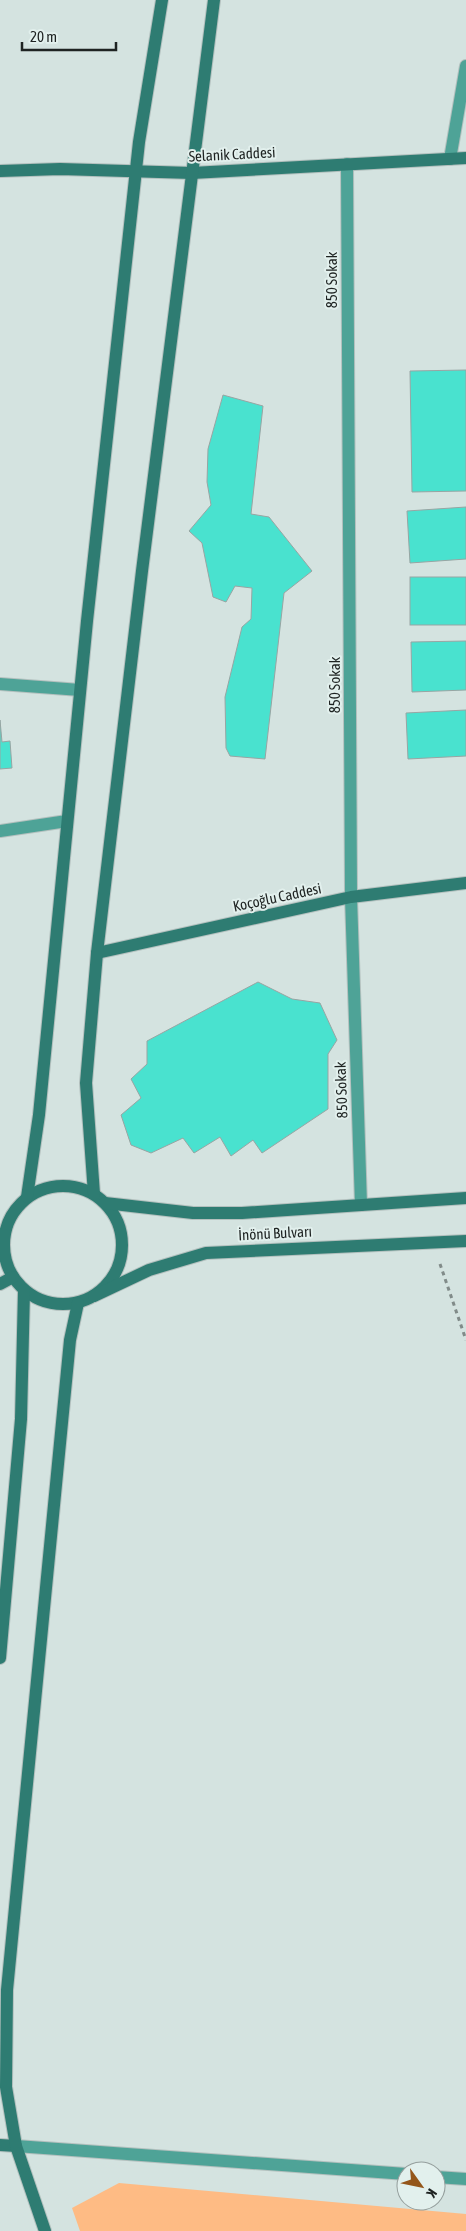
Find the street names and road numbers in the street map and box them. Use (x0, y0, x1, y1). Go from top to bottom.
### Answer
street label: Selanik Caddesi (188, 143, 276, 165)
street label: 850 Sokak (323, 251, 340, 308)
street label: 850 Sokak (326, 656, 343, 713)
street label: Koçoğlu Caddesi (231, 879, 323, 915)
street label: 850 Sokak (332, 1061, 350, 1119)
street label: İnönü Bulvarı (238, 1223, 312, 1243)

